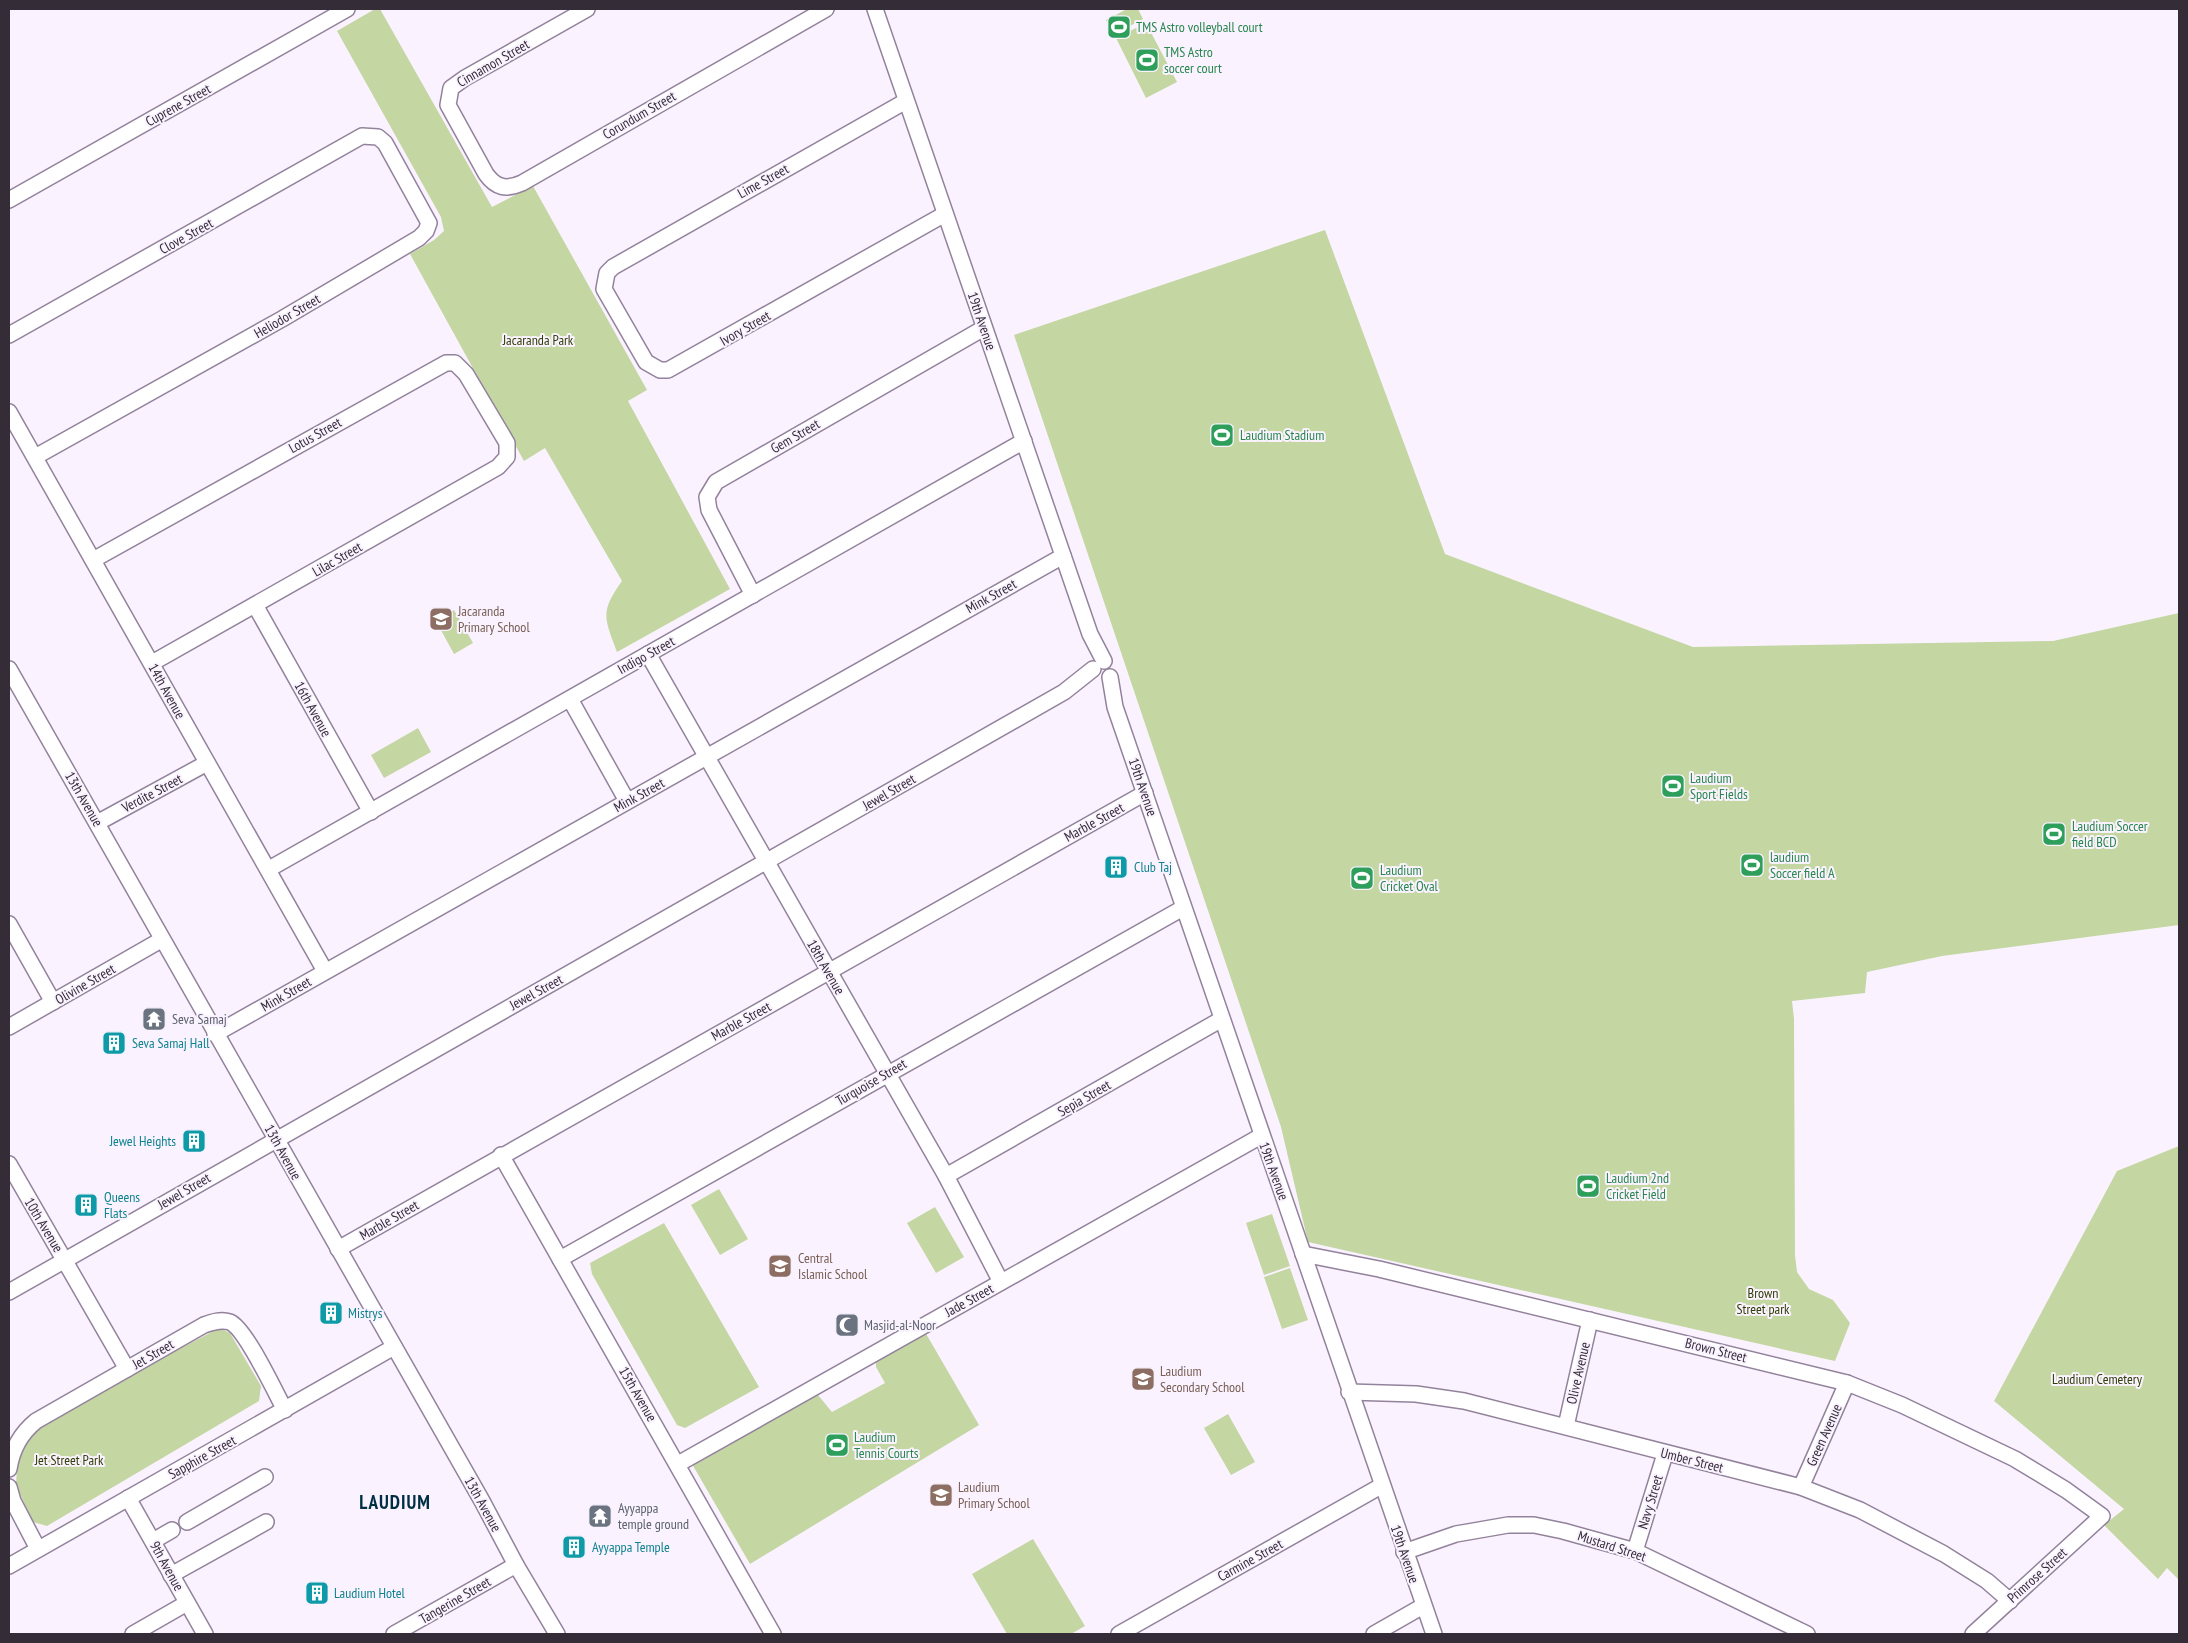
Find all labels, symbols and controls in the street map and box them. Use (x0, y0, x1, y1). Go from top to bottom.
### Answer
sports icon: TMS Astro volleyball court (1106, 14, 1132, 40)
place label: TMS Astro volleyball court (1136, 18, 1263, 36)
street label: Cinnamon Street (454, 35, 533, 91)
place label: TMS Astro soccer court (1164, 43, 1222, 77)
sports icon: TMS Astro soccer court (1134, 47, 1160, 73)
street label: Cuprene Street (142, 80, 214, 130)
street label: Corundum Street (599, 87, 679, 143)
street label: Lime Street (734, 160, 792, 202)
street label: Clove Street (156, 214, 216, 258)
street label: 19th Avenue (964, 289, 1000, 353)
street label: Heliodor Street (251, 290, 323, 342)
street label: Ivory Street (717, 306, 774, 350)
park label: Jacaranda Park (502, 331, 574, 349)
street label: Lotus Street (285, 413, 345, 457)
street label: Gem Street (767, 415, 823, 457)
sports icon: Laudium Stadium (1209, 422, 1235, 448)
place label: Laudium Stadium (1240, 426, 1324, 444)
street label: Lilac Street (309, 538, 365, 580)
street label: Mink Street (963, 575, 1020, 617)
place label: Jacaranda Primary School (457, 602, 530, 636)
school or university icon: Jacaranda Primary School (428, 606, 454, 632)
street label: Indigo Street (614, 632, 678, 678)
street label: 14th Avenue (144, 660, 190, 722)
street label: 16th Avenue (290, 678, 336, 740)
street label: 19th Avenue (1125, 755, 1161, 819)
street label: 13th Avenue (61, 768, 107, 830)
street label: Verdite Street (118, 769, 185, 817)
place label: Laudium Sport Fields (1690, 769, 1748, 803)
street label: Jewel Street (858, 770, 919, 815)
sports icon: Laudium Sport Fields (1660, 773, 1686, 799)
street label: Mink Street (611, 774, 668, 816)
street label: Marble Street (1061, 798, 1127, 846)
place label: Laudium Soccer field BCD (2072, 817, 2148, 851)
sports icon: Laudium Soccer field BCD (2041, 821, 2067, 847)
place label: laudium Soccer field A (1770, 848, 1835, 882)
sports icon: laudium Soccer field A (1739, 852, 1765, 878)
building icon: Club Taj (1103, 854, 1129, 880)
place label: Club Taj (1134, 858, 1172, 876)
place label: Laudium Cricket Oval (1380, 861, 1439, 895)
sports icon: Laudium Cricket Oval (1349, 865, 1375, 891)
street label: 18th Avenue (803, 936, 849, 998)
street label: Olivine Street (52, 960, 118, 1008)
street label: Jewel Street (505, 970, 566, 1014)
street label: Mink Street (258, 972, 315, 1016)
street label: Marble Street (708, 997, 774, 1045)
temple icon: Seva Samaj (141, 1006, 167, 1032)
place label: Seva Samaj (172, 1010, 227, 1028)
building icon: Seva Samaj Hall (101, 1030, 127, 1056)
place label: Seva Samaj Hall (132, 1034, 210, 1052)
street label: Turquoise Street (832, 1054, 910, 1109)
street label: Sepia Street (1054, 1076, 1114, 1120)
street label: 13th Avenue (260, 1121, 306, 1183)
building icon: Jewel Heights (181, 1128, 207, 1154)
place label: Jewel Heights (109, 1132, 176, 1150)
street label: 19th Avenue (1255, 1139, 1293, 1203)
street label: Jewel Street (153, 1169, 214, 1214)
place label: Laudium 2nd Cricket Field (1606, 1169, 1669, 1203)
sports icon: Laudium 2nd Cricket Field (1575, 1173, 1601, 1199)
place label: Queens Flats (104, 1188, 140, 1222)
building icon: Queens Flats (73, 1192, 99, 1218)
street label: 10th Avenue (21, 1194, 67, 1256)
street label: Marble Street (356, 1196, 422, 1244)
place label: Central Islamic School (798, 1249, 868, 1283)
school or university icon: Central Islamic School (767, 1253, 793, 1279)
street label: Jade Street (941, 1279, 997, 1321)
park label: Brown Street park (1737, 1284, 1790, 1318)
building icon: Mistrys (318, 1300, 344, 1326)
place label: Mistrys (348, 1304, 383, 1322)
mosque icon: Masjid-al-Noor (834, 1312, 860, 1338)
place label: Masjid-al-Noor (864, 1316, 936, 1334)
street label: Brown Street (1683, 1334, 1749, 1366)
street label: Jet Street (128, 1335, 177, 1374)
street label: Olive Avenue (1562, 1340, 1594, 1406)
place label: Laudium Secondary School (1160, 1362, 1245, 1396)
street label: 15th Avenue (615, 1363, 661, 1425)
school or university icon: Laudium Secondary School (1130, 1366, 1156, 1392)
park label: Laudium Cemetery (2052, 1370, 2143, 1388)
street label: Green Avenue (1802, 1401, 1846, 1469)
place label: Laudium Tennis Courts (854, 1428, 919, 1462)
street label: Sapphire Street (165, 1431, 239, 1483)
sports icon: Laudium Tennis Courts (824, 1432, 850, 1458)
street label: Umber Street (1659, 1444, 1725, 1477)
park label: Jet Street Park (34, 1451, 104, 1469)
street label: 13th Avenue (460, 1473, 506, 1535)
street label: Navy Street (1633, 1473, 1667, 1531)
place label: Laudium Primary School (958, 1478, 1030, 1512)
school or university icon: Laudium Primary School (928, 1482, 954, 1508)
district label: LAUDIUM (359, 1490, 431, 1514)
place label: Ayyappa temple ground (618, 1499, 689, 1533)
temple icon: Ayyappa temple ground (587, 1503, 613, 1529)
street label: 19th Avenue (1387, 1522, 1423, 1586)
street label: Mustard Street (1575, 1526, 1649, 1566)
building icon: Ayyappa Temple (561, 1534, 587, 1560)
street label: Carmine Street (1214, 1535, 1286, 1585)
street label: 9th Avenue (146, 1538, 188, 1594)
place label: Ayyappa Temple (592, 1538, 670, 1556)
street label: Primrose Street (2003, 1543, 2071, 1607)
street label: Tangerine Street (416, 1572, 494, 1628)
building icon: Laudium Hotel (304, 1580, 330, 1606)
place label: Laudium Hotel (334, 1584, 406, 1602)

